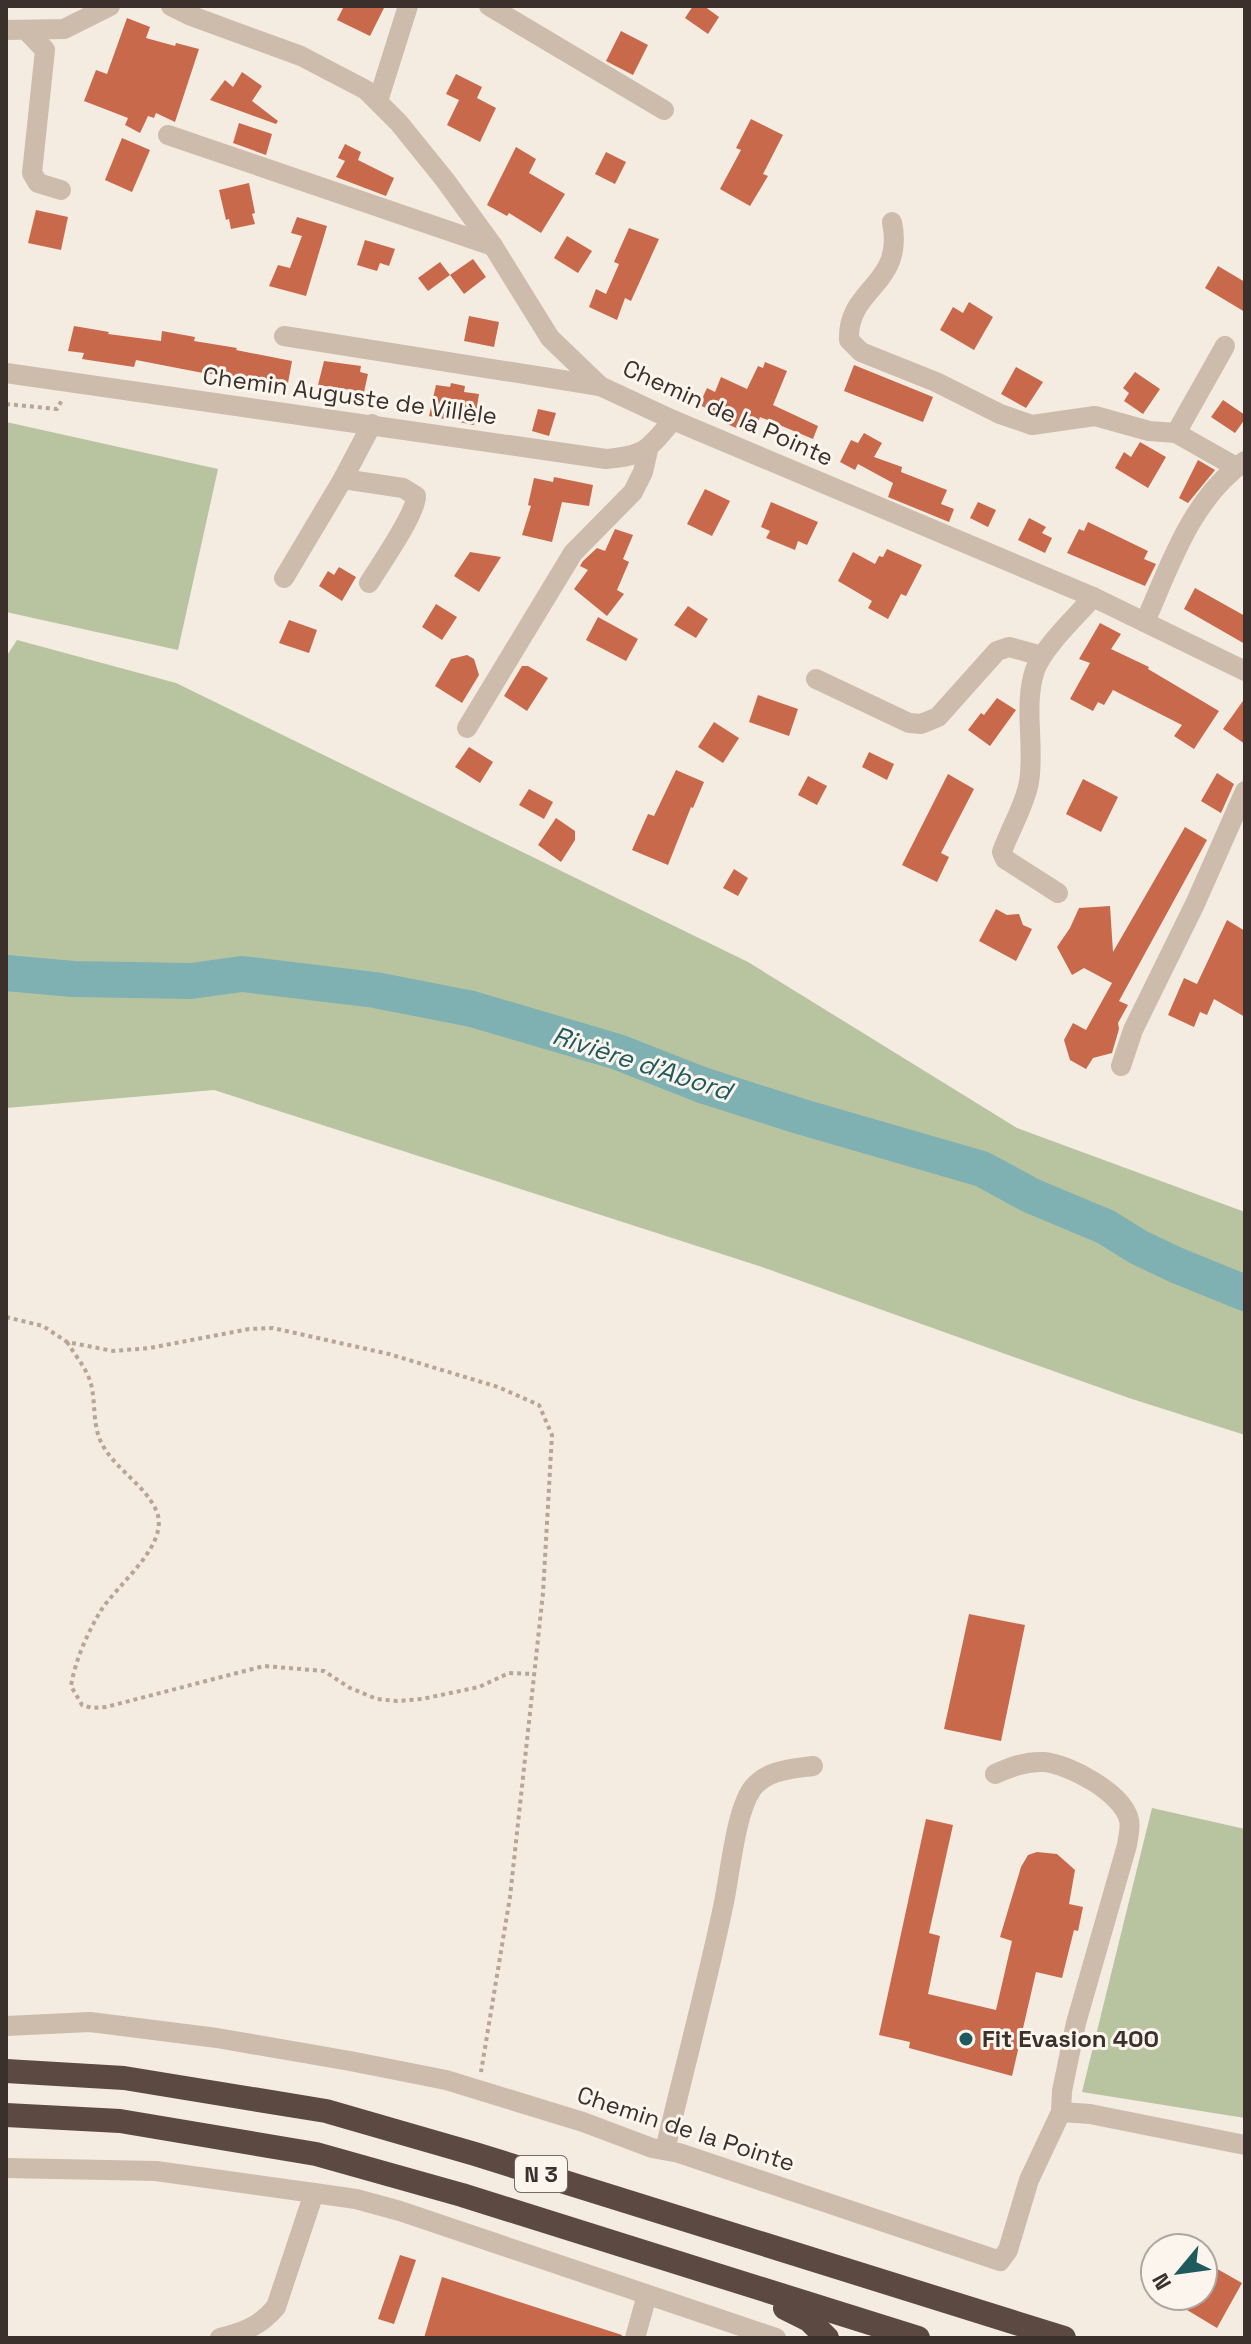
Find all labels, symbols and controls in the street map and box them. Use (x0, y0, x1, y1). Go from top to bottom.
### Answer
street label: Chemin de la Pointe (618, 352, 838, 473)
street label: Chemin Auguste de Villèle (201, 359, 499, 432)
water label: Rivière d'Abord (548, 1018, 739, 1109)
place label: Fit Evasion 400 (982, 2023, 1159, 2054)
marker: Fit Evasion 400 (957, 2030, 975, 2048)
street label: Chemin de la Pointe (573, 2079, 799, 2178)
road number: N 3 (515, 2156, 567, 2192)
north arrow (1139, 2232, 1219, 2312)
text: N (1146, 2268, 1177, 2295)

